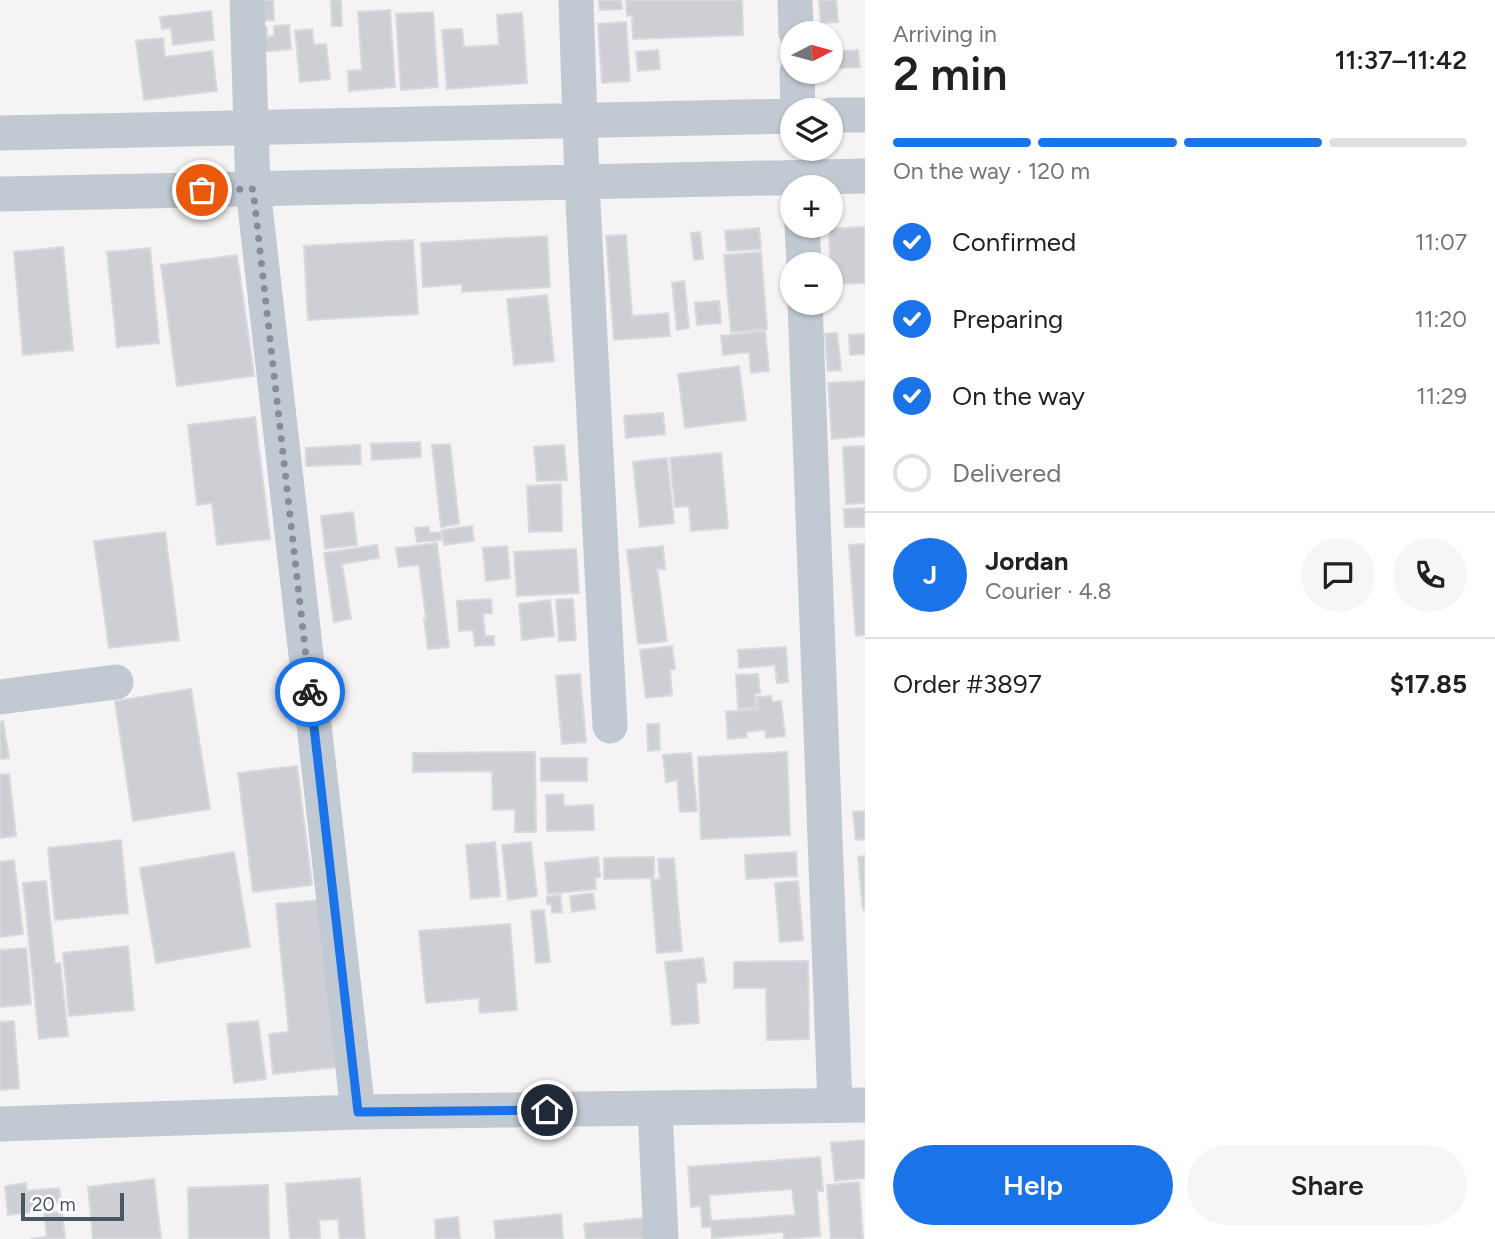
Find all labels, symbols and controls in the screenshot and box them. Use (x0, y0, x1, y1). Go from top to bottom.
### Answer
text: Arriving in (893, 20, 997, 48)
north arrow (780, 21, 844, 84)
map controls (780, 21, 843, 315)
text: 11:37–11:42 (1335, 44, 1467, 76)
text: 2 min (893, 46, 1008, 102)
button: layers (780, 98, 843, 161)
text: On the way · 120 m (893, 157, 1090, 185)
pin (172, 160, 232, 220)
icon: bag (183, 171, 221, 209)
button: + (780, 175, 843, 238)
icon: check (893, 223, 931, 261)
text: Confirmed (952, 226, 1076, 258)
text: 11:07 (1415, 228, 1467, 256)
button: − (780, 252, 843, 315)
icon: check (893, 300, 931, 338)
text: Preparing (952, 303, 1063, 335)
text: 11:20 (1415, 305, 1467, 333)
icon: check (893, 377, 931, 415)
text: On the way (952, 380, 1085, 412)
text: 11:29 (1416, 382, 1467, 410)
text: Delivered (952, 457, 1061, 489)
button: chat (1301, 538, 1375, 612)
button: phone (1393, 538, 1467, 612)
text: Jordan (985, 545, 1068, 577)
text: J (923, 559, 937, 591)
text: Courier · 4.8 (985, 577, 1112, 605)
courier (275, 657, 345, 727)
text: Order #3897 (893, 668, 1042, 700)
text: $17.85 (1390, 668, 1467, 700)
icon: bike (291, 673, 329, 711)
pin (517, 1080, 577, 1140)
icon: home (528, 1091, 566, 1129)
button: Help (893, 1145, 1173, 1225)
button: Share (1187, 1145, 1467, 1225)
scale bar (21, 1190, 124, 1222)
text: 20 m (32, 1193, 76, 1216)

